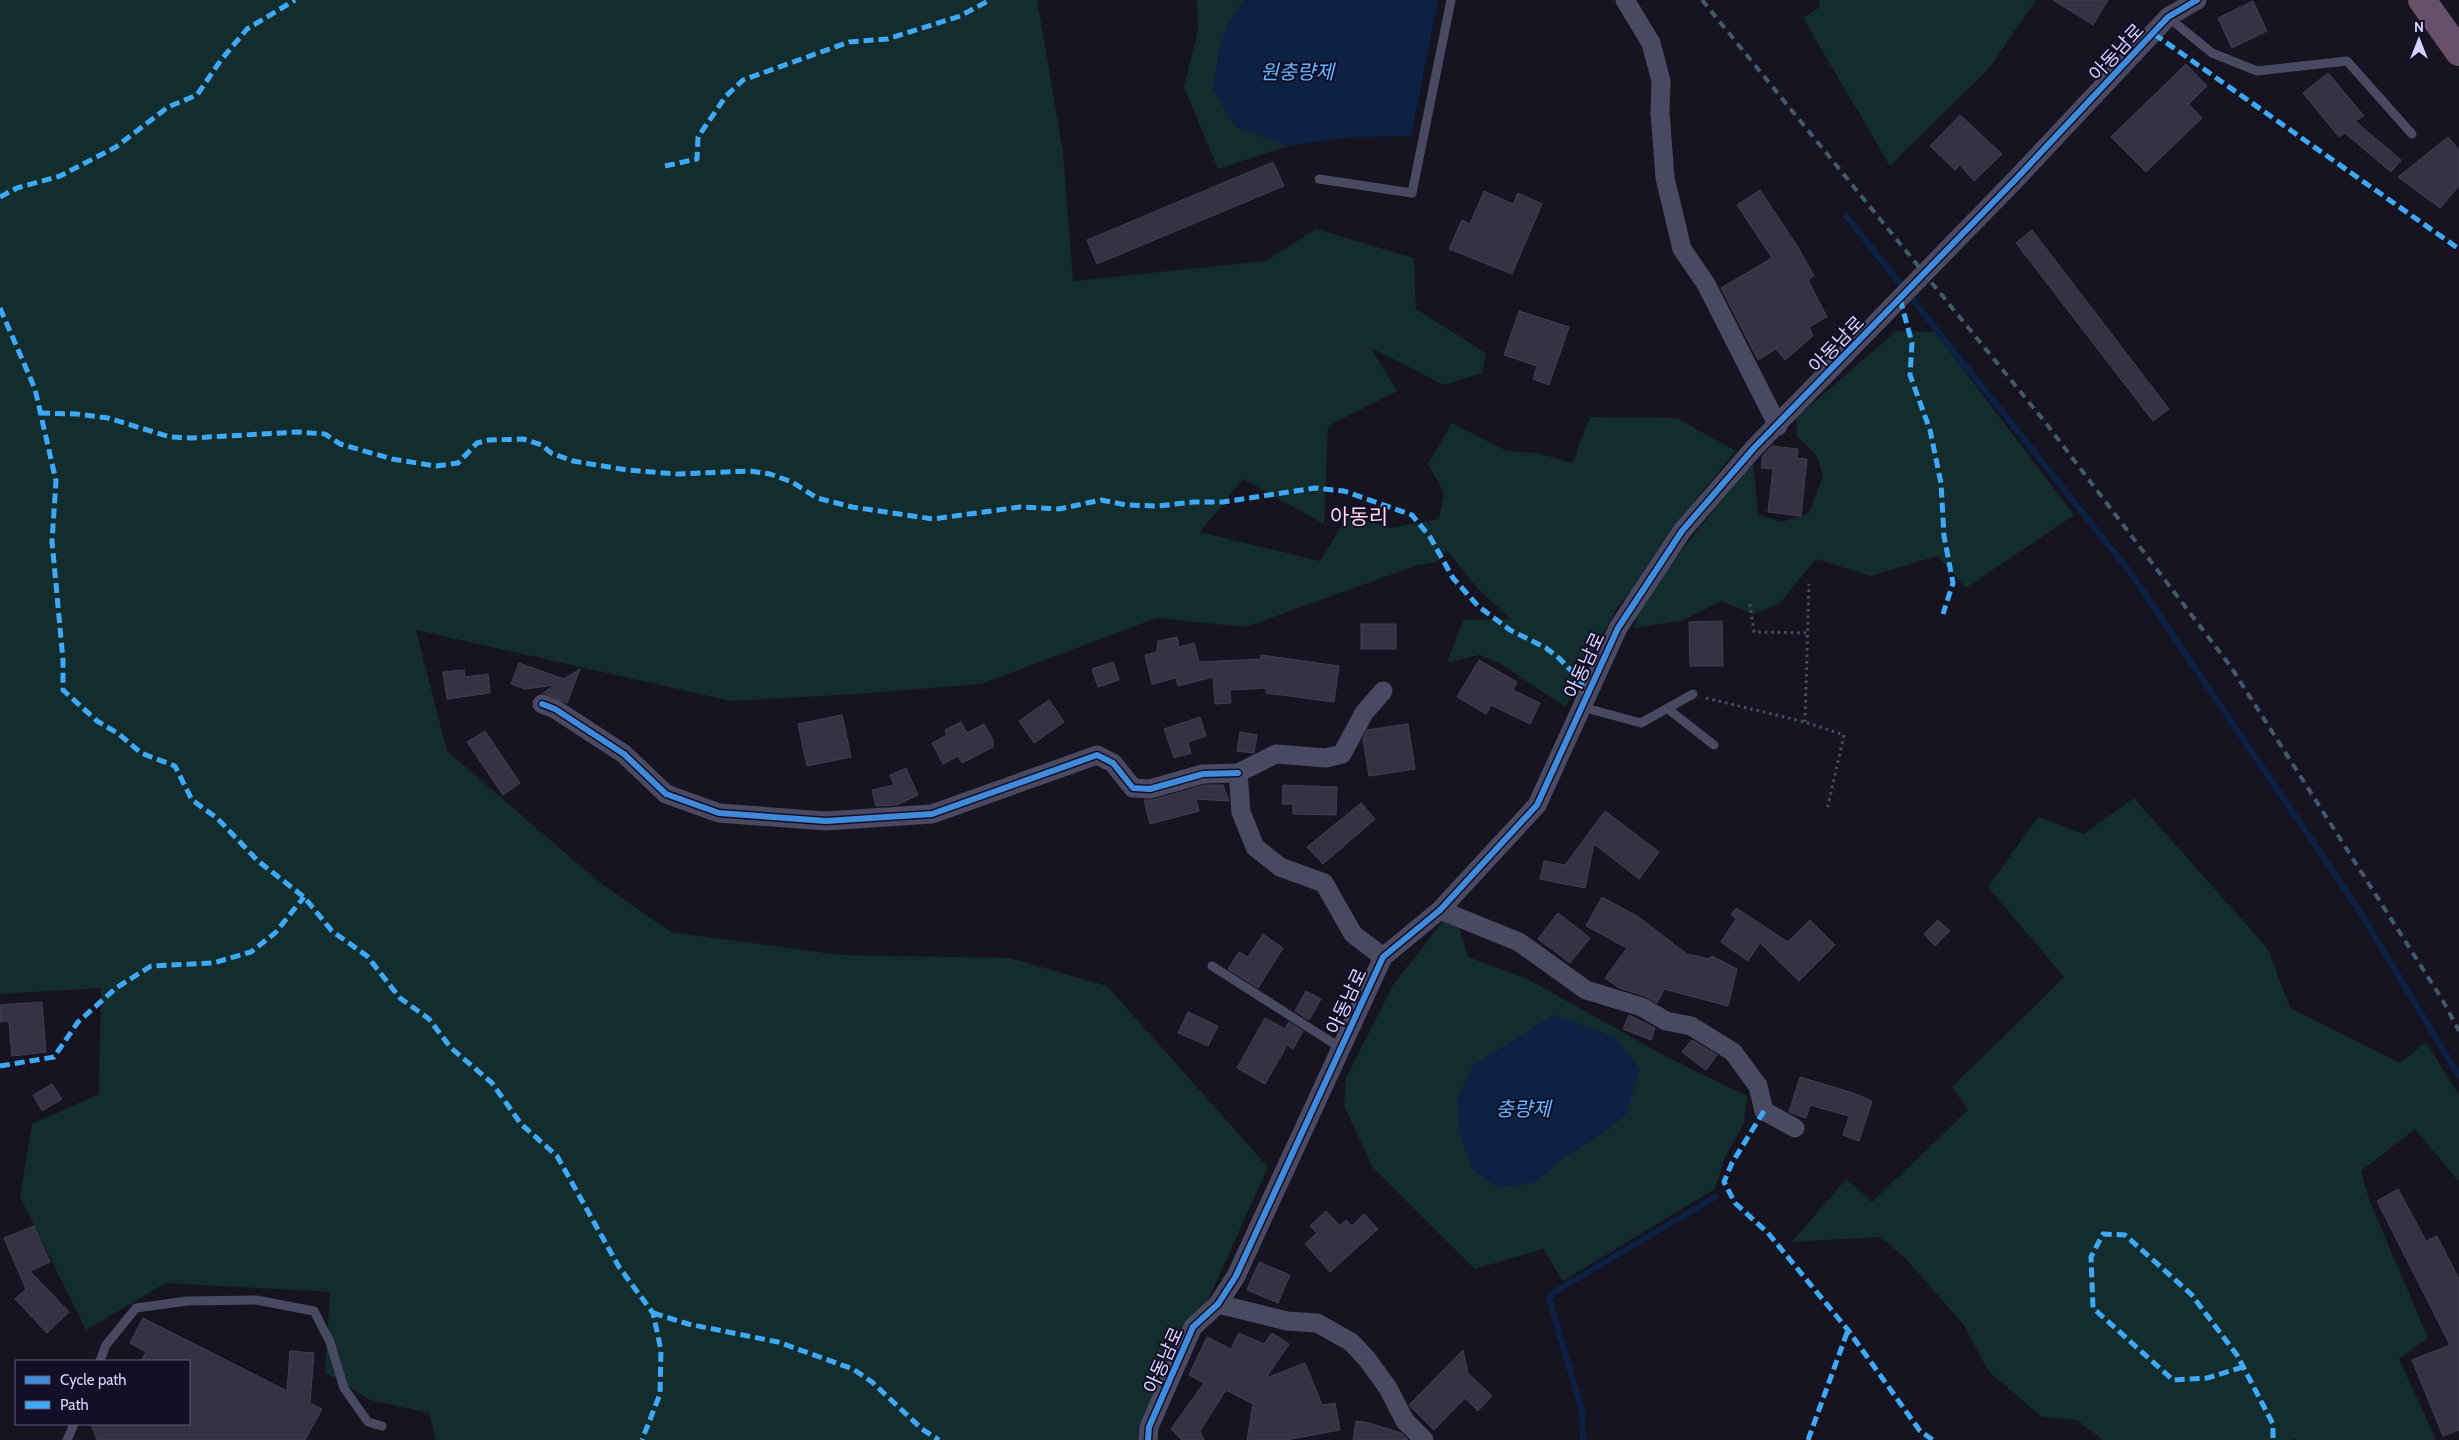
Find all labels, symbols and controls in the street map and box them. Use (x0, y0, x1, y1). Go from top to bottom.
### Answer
north arrow (2394, 15, 2444, 65)
text: N (2414, 18, 2424, 36)
street label: 아동남로 (2084, 19, 2149, 86)
water label: 원충량제 (1260, 60, 1336, 84)
street label: 아동남로 (1804, 311, 1869, 377)
district label: 아동리 (1330, 504, 1388, 529)
street label: 아동남로 (1559, 629, 1610, 702)
street label: 아동남로 (1321, 965, 1372, 1038)
water label: 충량제 (1495, 1097, 1553, 1121)
street label: 아동남로 (1139, 1324, 1188, 1397)
legend (15, 1360, 190, 1425)
text: Cycle path (60, 1371, 126, 1389)
text: Path (60, 1396, 89, 1414)

